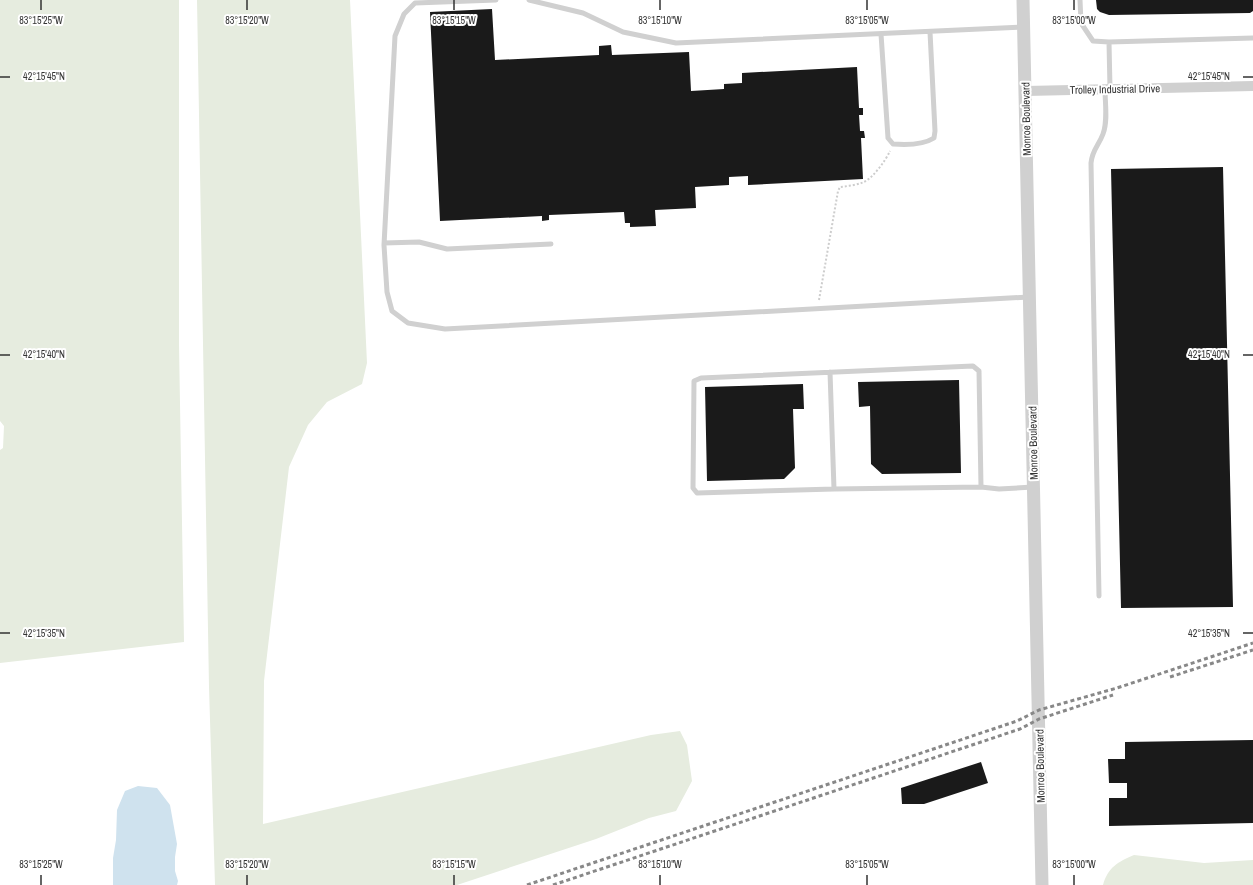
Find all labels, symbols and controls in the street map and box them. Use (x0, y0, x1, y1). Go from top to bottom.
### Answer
text: 83°15'25"W (19, 14, 63, 27)
text: 83°15'20"W (225, 14, 269, 27)
text: 83°15'15"W (432, 14, 476, 27)
text: 83°15'10"W (638, 14, 682, 27)
text: 83°15'05"W (845, 14, 889, 27)
text: 83°15'00"W (1052, 14, 1096, 27)
text: 42°15'45"N (23, 70, 65, 83)
text: 42°15'45"N (1188, 70, 1230, 83)
street label: Trolley Industrial Drive (1070, 81, 1160, 97)
street label: Monroe Boulevard (1018, 82, 1034, 156)
text: 42°15'40"N (23, 348, 65, 361)
text: 42°15'40"N (1188, 348, 1230, 361)
street label: Monroe Boulevard (1025, 406, 1041, 480)
text: 42°15'35"N (23, 627, 65, 640)
text: 42°15'35"N (1188, 627, 1230, 640)
street label: Monroe Boulevard (1032, 729, 1048, 803)
text: 83°15'25"W (19, 858, 63, 871)
text: 83°15'20"W (225, 858, 269, 871)
text: 83°15'15"W (432, 858, 476, 871)
text: 83°15'10"W (638, 858, 682, 871)
text: 83°15'05"W (845, 858, 889, 871)
text: 83°15'00"W (1052, 858, 1096, 871)

